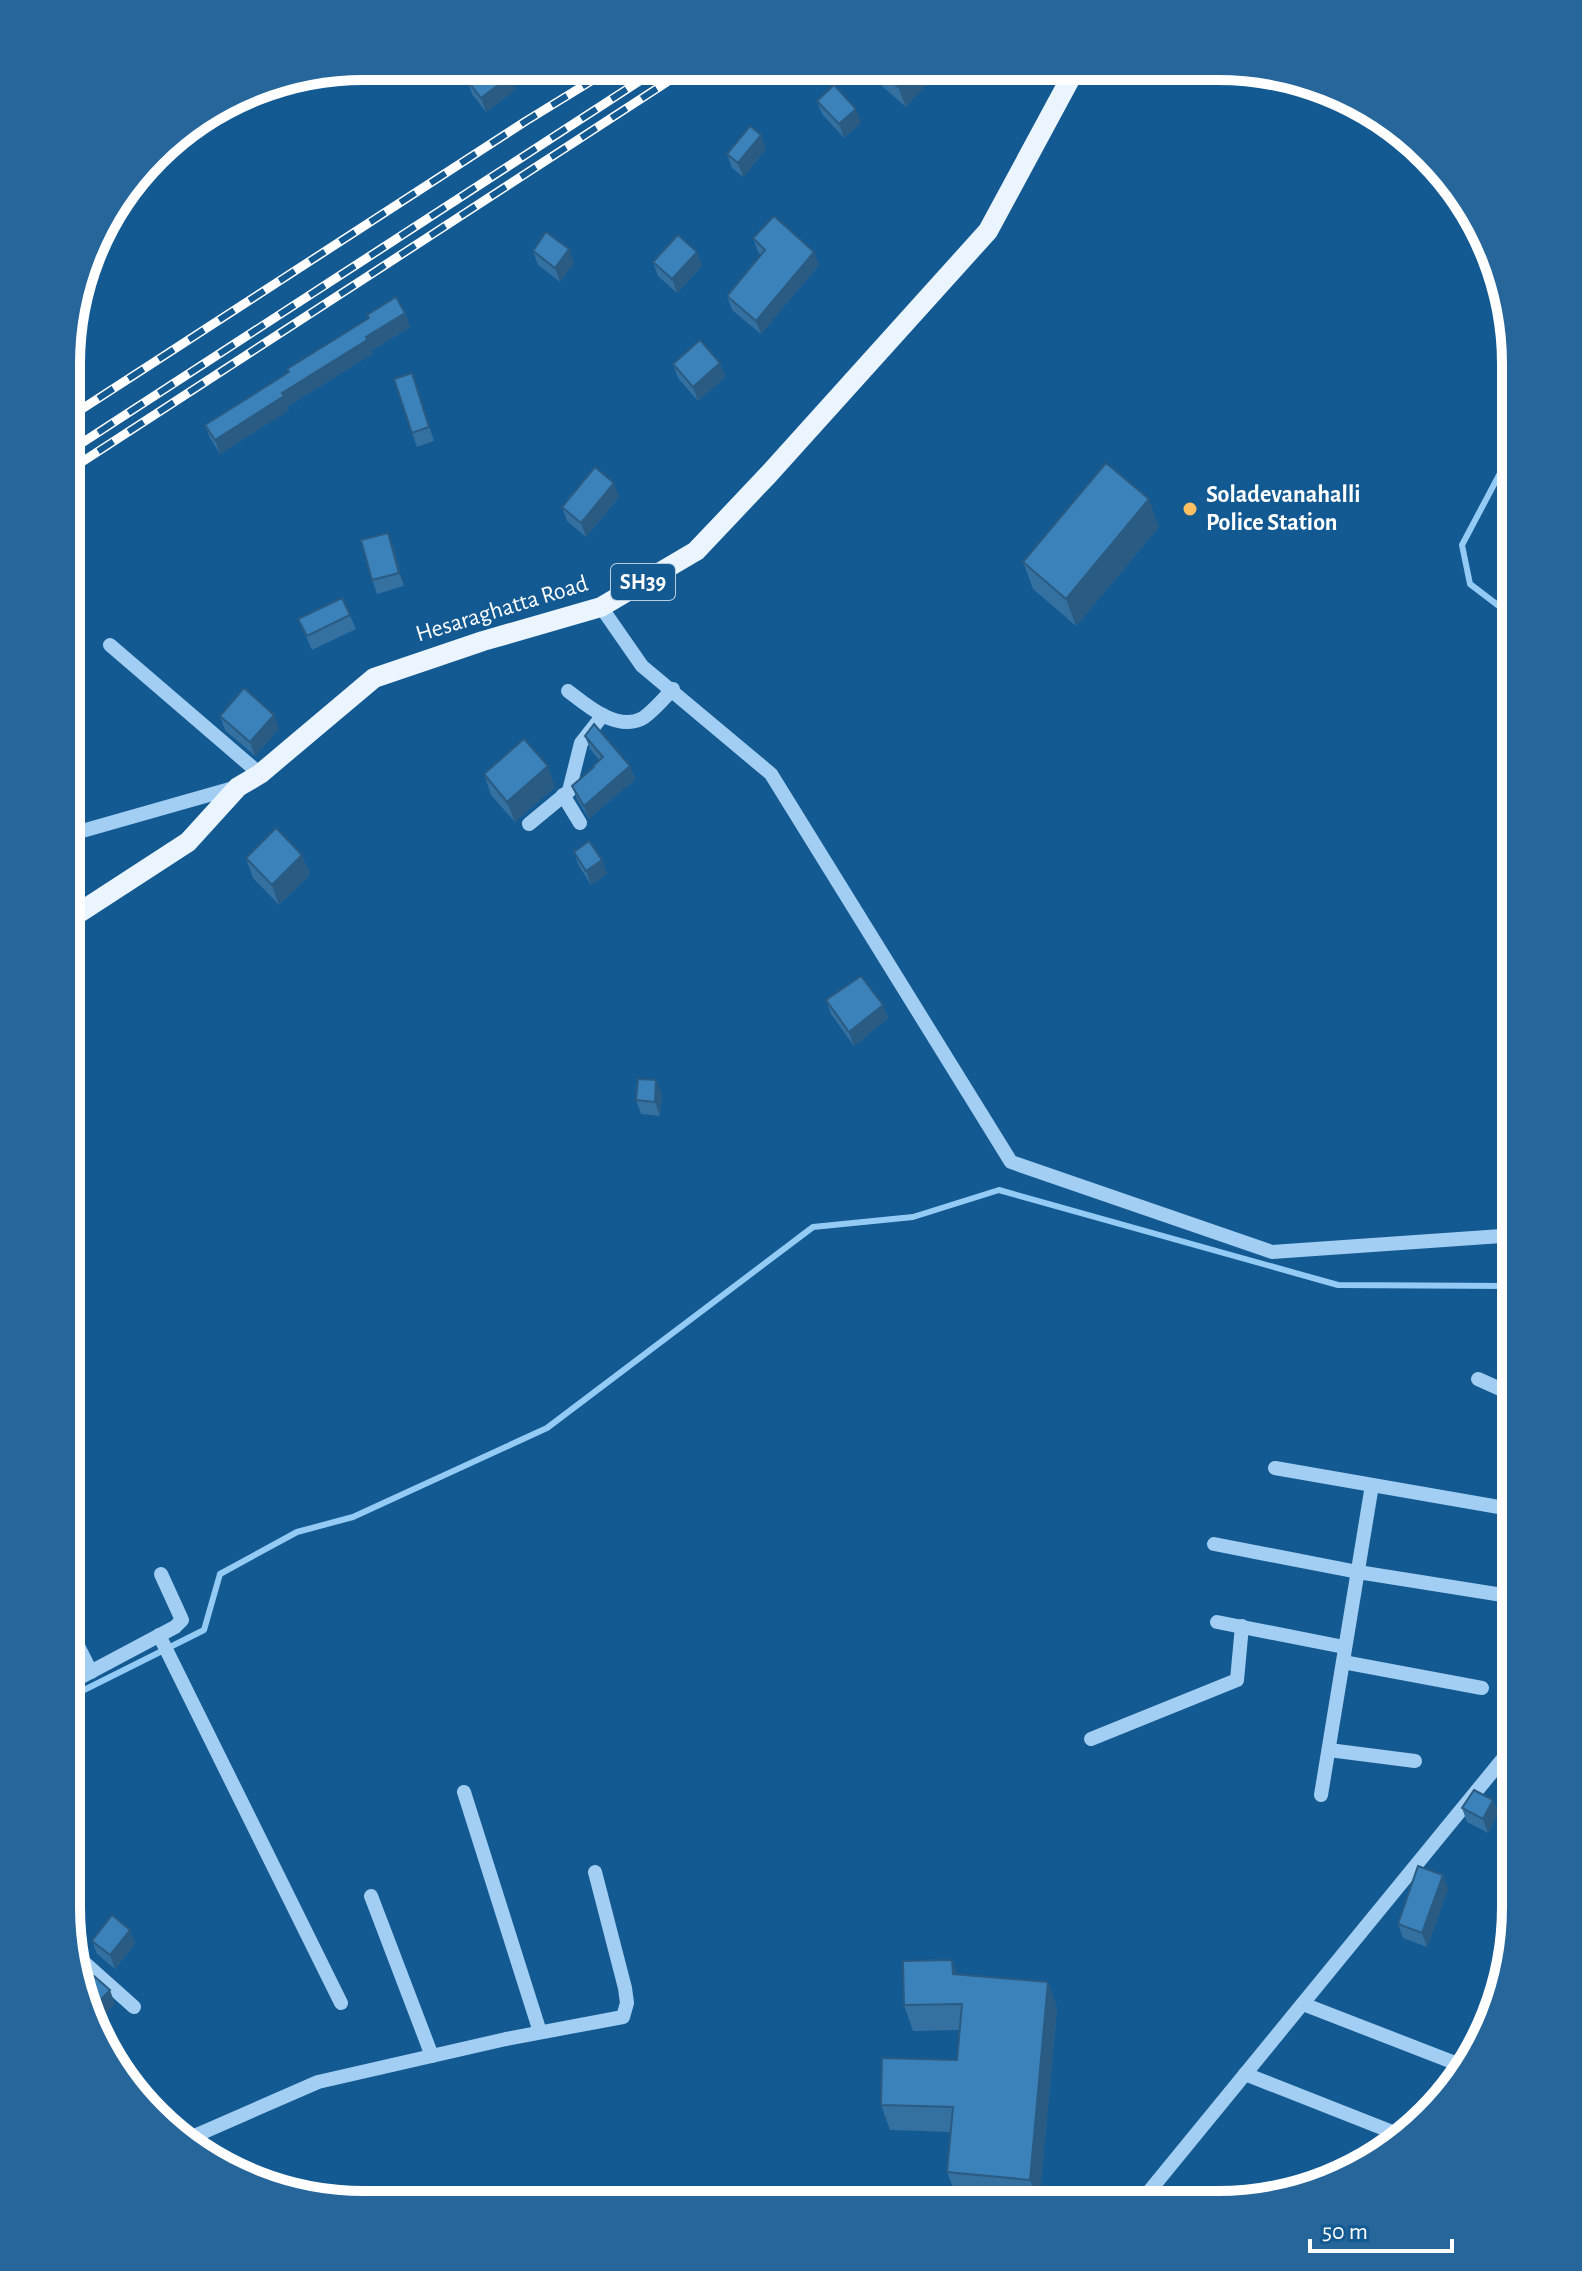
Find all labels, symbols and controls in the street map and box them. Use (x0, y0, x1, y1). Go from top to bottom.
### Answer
place label: Soladevanahalli Police Station (1206, 483, 1360, 535)
marker: Soladevanahalli Police Station (1181, 500, 1199, 518)
road number: SH39 (611, 564, 675, 600)
street label: Hesaraghatta Road (413, 571, 591, 647)
scale bar (1310, 2203, 1452, 2253)
text: 50 m (1322, 2220, 1368, 2244)

